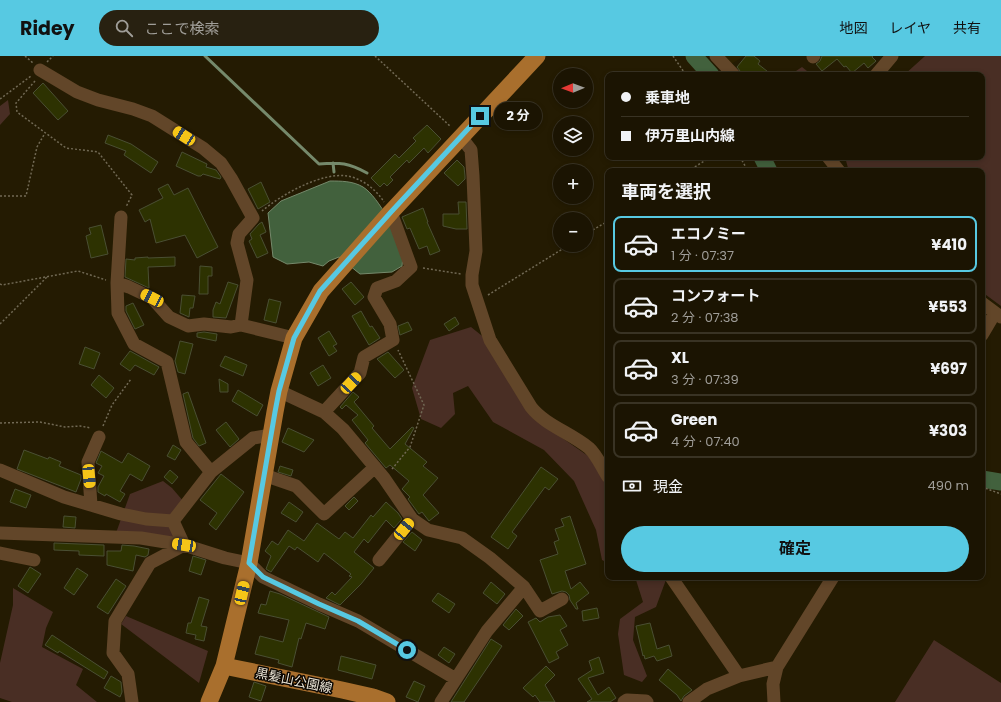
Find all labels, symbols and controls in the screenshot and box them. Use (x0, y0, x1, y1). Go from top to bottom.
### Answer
search box (99, 10, 379, 46)
text: Ridey (20, 15, 75, 42)
icon: search (113, 17, 135, 39)
text: ここで検索 (145, 18, 220, 39)
text: 地図 (839, 18, 867, 38)
text: レイヤ (889, 18, 931, 38)
text: 共有 (953, 18, 981, 38)
north arrow (553, 68, 593, 108)
map controls (553, 68, 593, 252)
text: 乗車地 (645, 87, 690, 108)
callout: 2 分 (494, 102, 542, 130)
text: 2 分 (506, 106, 530, 125)
route end (471, 107, 489, 125)
button: layers (553, 116, 593, 156)
car (171, 124, 197, 148)
text: 伊万里山内線 (645, 125, 735, 146)
button: + (553, 164, 593, 204)
text: 車両を選択 (621, 179, 711, 204)
button: − (553, 212, 593, 252)
text: エコノミー (671, 223, 746, 244)
icon: car (623, 226, 659, 262)
text: ¥410 (931, 234, 967, 255)
text: 1 分 · 07:37 (671, 246, 734, 265)
text: コンフォート (671, 285, 761, 306)
car (139, 287, 165, 309)
icon: car (623, 288, 659, 324)
text: ¥553 (928, 296, 967, 317)
text: 2 分 · 07:38 (671, 308, 739, 327)
text: XL (671, 347, 689, 368)
icon: car (623, 350, 659, 386)
text: ¥697 (930, 358, 967, 379)
car (338, 370, 364, 396)
text: 3 分 · 07:39 (671, 370, 739, 389)
text: Green (671, 409, 717, 430)
icon: car (623, 412, 659, 448)
text: ¥303 (929, 420, 967, 441)
text: 4 分 · 07:40 (671, 432, 740, 451)
car (82, 464, 96, 488)
icon: cash (621, 475, 643, 497)
text: 現金 (653, 476, 683, 497)
text: 490 m (928, 476, 969, 495)
car (392, 516, 416, 542)
button: 確定 (621, 526, 969, 572)
car (171, 537, 197, 553)
car (233, 580, 251, 606)
route start (398, 641, 416, 659)
street label: 黒髪山公園線 (254, 663, 334, 698)

